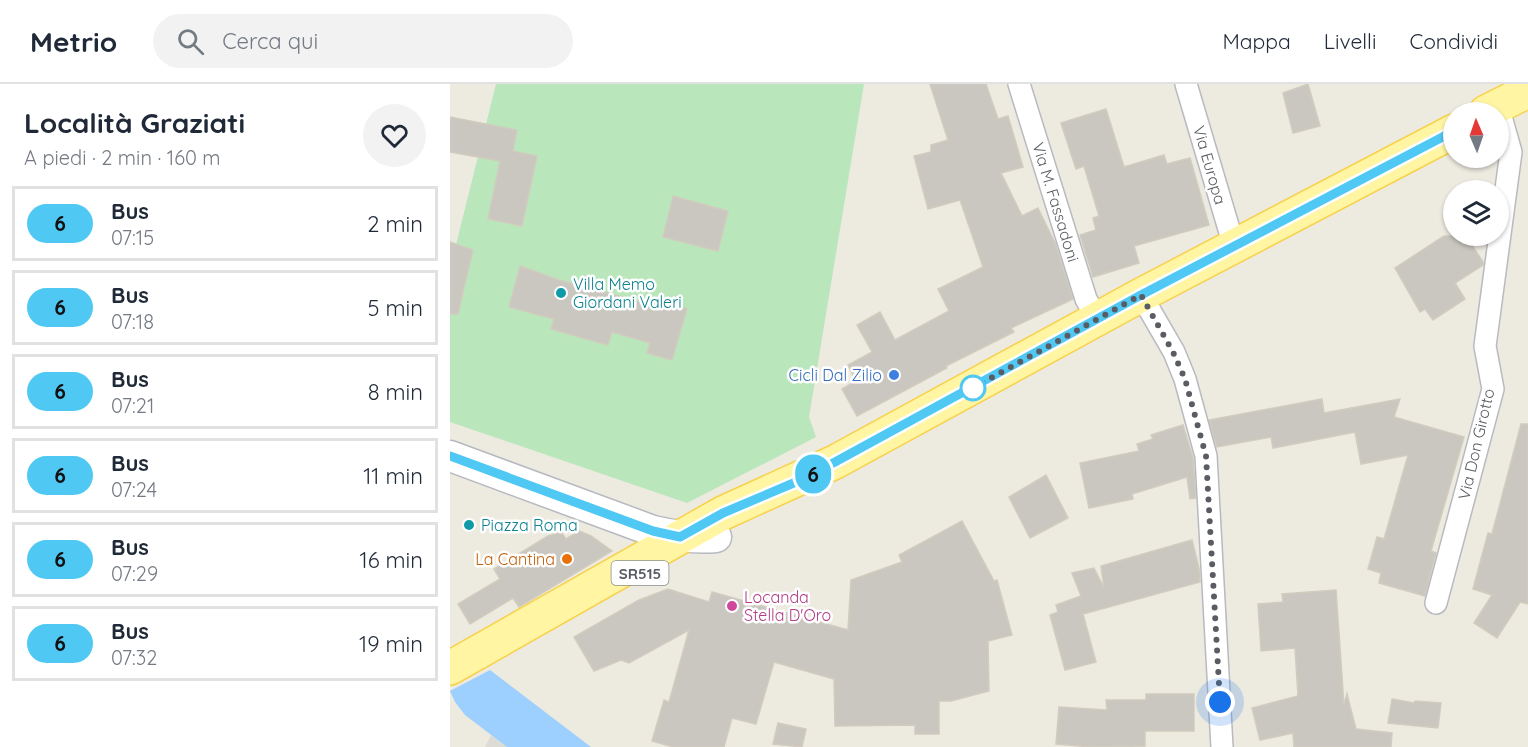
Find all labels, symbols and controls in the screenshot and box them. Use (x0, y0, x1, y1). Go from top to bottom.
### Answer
search box (153, 14, 573, 68)
text: Metrio (30, 24, 117, 59)
icon: search (174, 25, 207, 58)
text: Cerca qui (222, 27, 318, 55)
text: Mappa (1222, 28, 1291, 54)
text: Livelli (1324, 28, 1376, 54)
text: Condividi (1409, 28, 1498, 54)
north arrow (1443, 102, 1509, 168)
map controls (1443, 102, 1509, 246)
button: heart (363, 104, 426, 167)
text: Località Graziati (24, 105, 245, 140)
street label: Via Europa (1189, 123, 1231, 207)
street label: Via M. Fassadoni (1028, 140, 1084, 264)
text: A piedi · 2 min · 160 m (24, 145, 221, 170)
button: layers (1443, 180, 1509, 246)
text: Bus (111, 197, 149, 225)
text: 6 (54, 210, 66, 236)
text: 2 min (367, 210, 423, 238)
text: 07:15 (111, 225, 154, 250)
place label: Villa Memo Giordani Valeri (573, 274, 682, 312)
text: Bus (111, 281, 149, 309)
marker: Villa Memo Giordani Valeri (554, 286, 568, 300)
text: 6 (54, 294, 66, 320)
text: 5 min (368, 294, 423, 322)
text: 07:18 (111, 309, 154, 334)
text: Bus (111, 365, 149, 393)
place label: Cicli Dal Zilio (789, 365, 882, 385)
marker: Cicli Dal Zilio (887, 368, 901, 382)
unlabelled marker (960, 375, 986, 401)
text: 6 (54, 378, 66, 404)
text: 8 min (368, 378, 423, 406)
street label: Via Don Girotto (1453, 386, 1499, 502)
text: 07:21 (111, 393, 154, 418)
text: Bus (111, 449, 149, 477)
line badge: 6 (794, 454, 832, 494)
text: 6 (807, 461, 819, 487)
text: 6 (54, 462, 66, 488)
text: 11 min (363, 462, 423, 490)
text: 07:24 (111, 477, 157, 502)
place label: Piazza Roma (481, 515, 578, 535)
marker: Piazza Roma (462, 518, 476, 532)
text: Bus (111, 533, 149, 561)
text: 6 (54, 546, 66, 572)
text: 16 min (360, 546, 423, 574)
place label: La Cantina (475, 549, 555, 569)
marker: La Cantina (560, 552, 574, 566)
text: 07:29 (111, 561, 158, 586)
road number: SR515 (612, 561, 669, 585)
place label: Locanda Stella D'Oro (744, 587, 831, 625)
marker: Locanda Stella D'Oro (725, 599, 739, 613)
text: Bus (111, 617, 149, 645)
text: 6 (54, 630, 66, 656)
text: 19 min (359, 630, 423, 658)
text: 07:32 (111, 645, 157, 670)
your location (1205, 687, 1235, 717)

